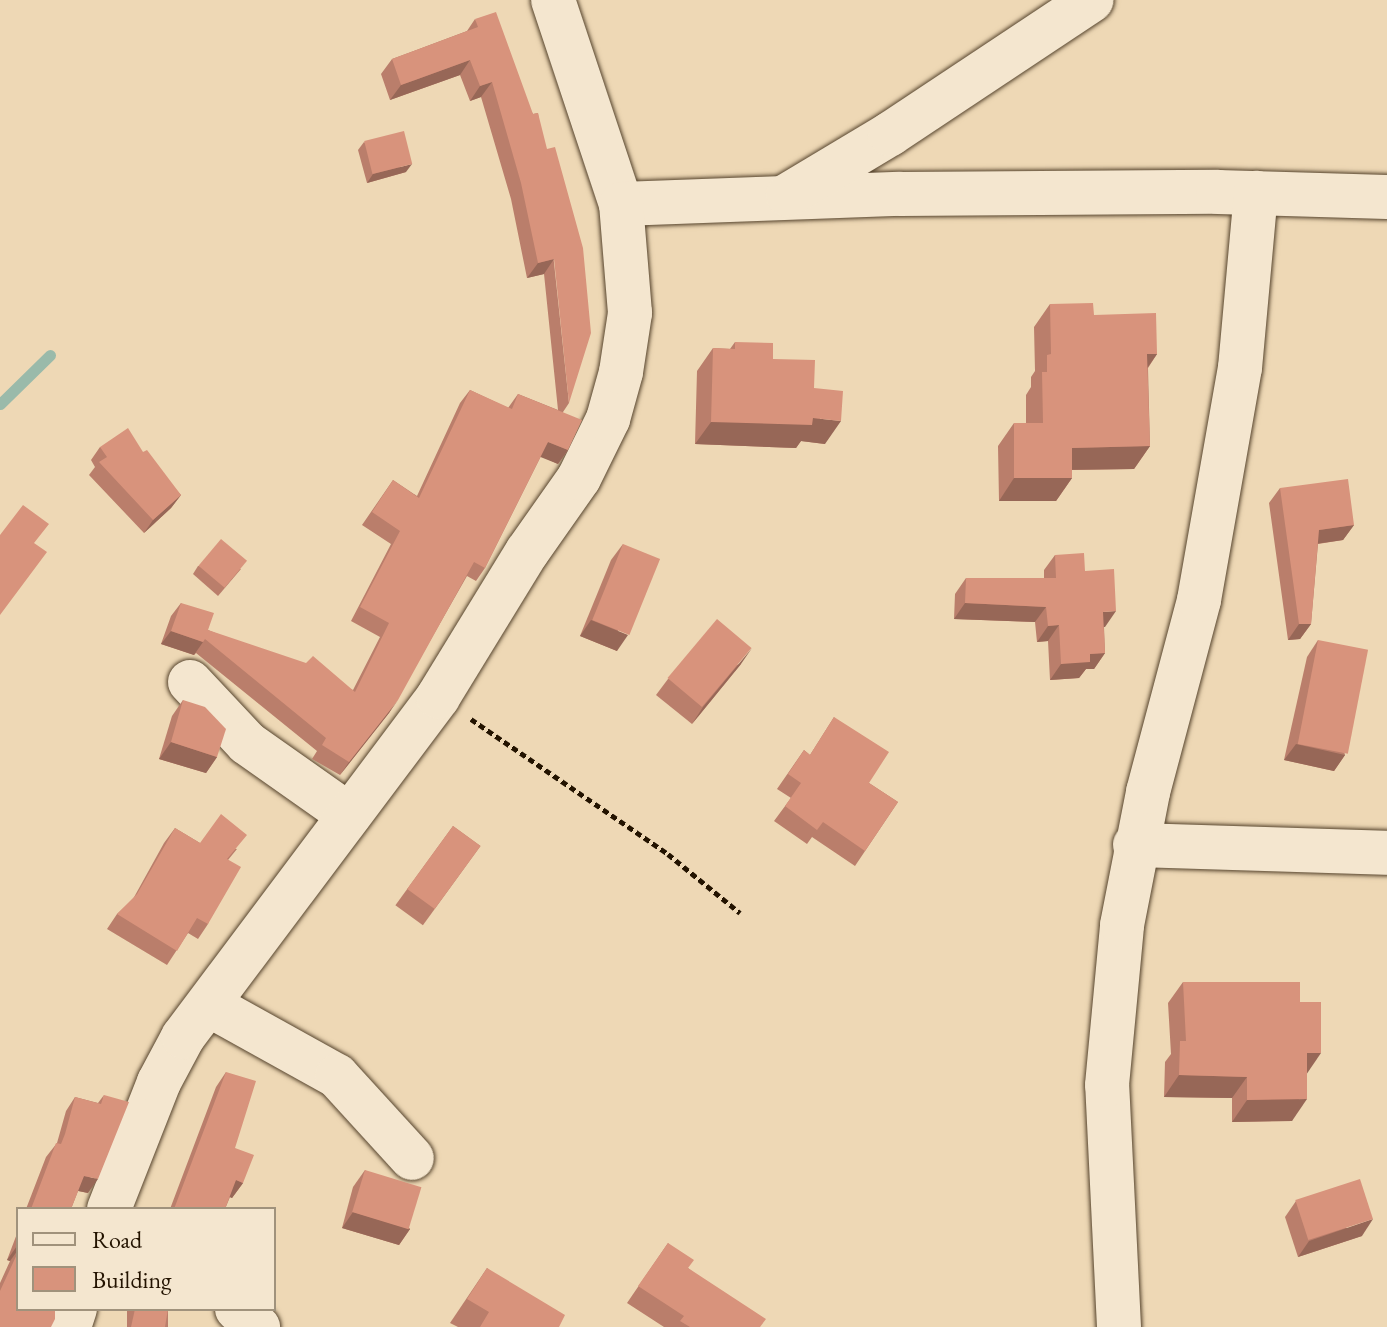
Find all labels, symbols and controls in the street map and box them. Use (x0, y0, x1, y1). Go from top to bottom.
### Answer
legend (16, 1207, 276, 1311)
text: Road (92, 1224, 142, 1255)
text: Building (92, 1264, 172, 1295)

